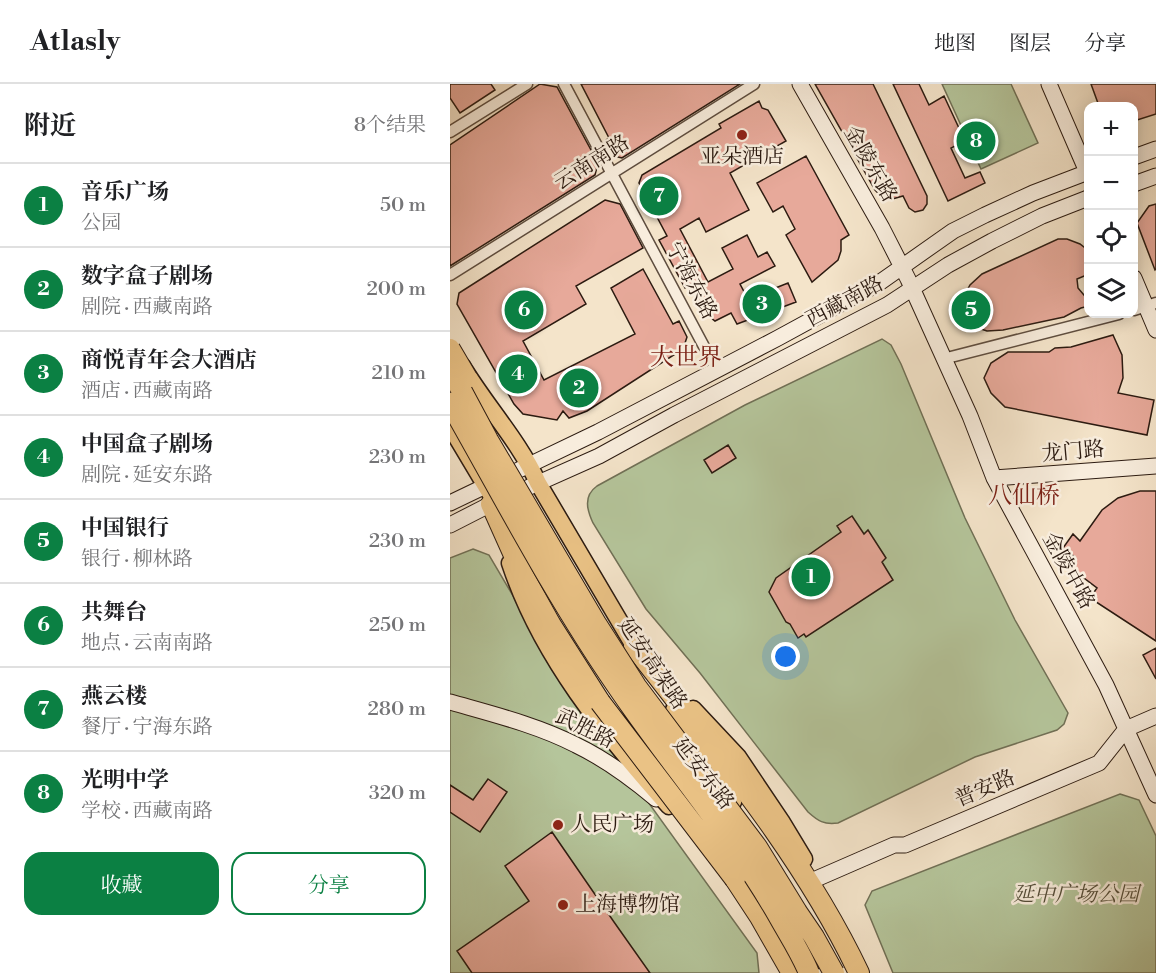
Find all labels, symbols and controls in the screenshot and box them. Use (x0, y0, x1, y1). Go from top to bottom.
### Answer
text: Atlasly (30, 24, 120, 59)
text: 地图 (934, 31, 976, 57)
text: 图层 (1009, 31, 1051, 57)
text: 分享 (1084, 31, 1126, 57)
map controls (1084, 102, 1138, 318)
button: + (1084, 102, 1138, 156)
text: 附近 (24, 110, 76, 142)
text: 8个结果 (354, 113, 426, 138)
pin: 8 (956, 118, 996, 164)
street label: 金陵东路 (838, 121, 902, 207)
marker: 亚朵酒店 (735, 128, 749, 142)
street label: 云南南路 (549, 130, 635, 196)
place label: 亚朵酒店 (700, 144, 784, 170)
button: − (1084, 156, 1138, 210)
pin: 7 (640, 174, 678, 218)
text: 音乐广场 (81, 179, 169, 206)
text: 1 (39, 193, 48, 218)
text: 50 m (380, 193, 426, 218)
button: locate (1084, 210, 1138, 264)
text: 公园 (81, 211, 121, 236)
street label: 宁海东路 (660, 238, 722, 324)
text: 数字盒子剧场 (81, 263, 213, 290)
button: layers (1084, 264, 1138, 318)
street label: 西藏南路 (802, 271, 888, 333)
text: 2 (37, 277, 50, 302)
text: 200 m (366, 277, 426, 302)
pin: 3 (742, 282, 782, 326)
pin: 6 (504, 288, 544, 332)
pin: 5 (952, 288, 990, 332)
text: 剧院 · 西藏南路 (81, 295, 213, 320)
district label: 大世界 (650, 343, 722, 373)
text: 商悦青年会大酒店 (81, 347, 257, 374)
pin: 4 (498, 352, 538, 396)
text: 3 (37, 361, 50, 386)
text: 210 m (371, 361, 426, 386)
pin: 2 (560, 366, 598, 410)
text: 酒店 · 西藏南路 (81, 379, 213, 404)
text: 中国盒子剧场 (81, 431, 213, 458)
street label: 龙门路 (1040, 436, 1106, 468)
text: 4 (37, 445, 50, 470)
text: 230 m (369, 445, 426, 470)
text: 剧院 · 延安东路 (81, 463, 213, 488)
district label: 八仙桥 (988, 481, 1060, 511)
text: 中国银行 (81, 515, 169, 542)
street label: 金陵中路 (1036, 528, 1100, 614)
text: 5 (37, 529, 50, 554)
text: 230 m (369, 529, 426, 554)
text: 银行 · 柳林路 (81, 547, 193, 572)
pin: 1 (792, 554, 830, 600)
text: 共舞台 (81, 599, 147, 626)
text: 6 (37, 613, 50, 638)
text: 250 m (369, 613, 426, 638)
street label: 延安高架路 (612, 613, 692, 715)
text: 地点 · 云南南路 (81, 631, 213, 656)
your location (771, 642, 800, 671)
text: 燕云楼 (81, 683, 147, 710)
text: 7 (38, 697, 49, 722)
text: 280 m (367, 697, 426, 722)
street label: 武胜路 (551, 704, 619, 754)
text: 餐厅 · 宁海东路 (81, 715, 213, 740)
street label: 延安东路 (667, 733, 739, 815)
street label: 普安路 (951, 765, 1019, 813)
text: 光明中学 (81, 767, 169, 794)
text: 8 (37, 781, 50, 806)
text: 320 m (369, 781, 426, 806)
text: 学校 · 西藏南路 (81, 799, 213, 824)
place label: 人民广场 (570, 812, 654, 838)
marker: 人民广场 (551, 818, 565, 832)
button: 收藏 (24, 852, 219, 915)
button: 分享 (231, 852, 426, 915)
park label: 延中广场公园 (1013, 882, 1142, 908)
place label: 上海博物馆 (575, 892, 680, 918)
marker: 上海博物馆 (556, 898, 570, 912)

